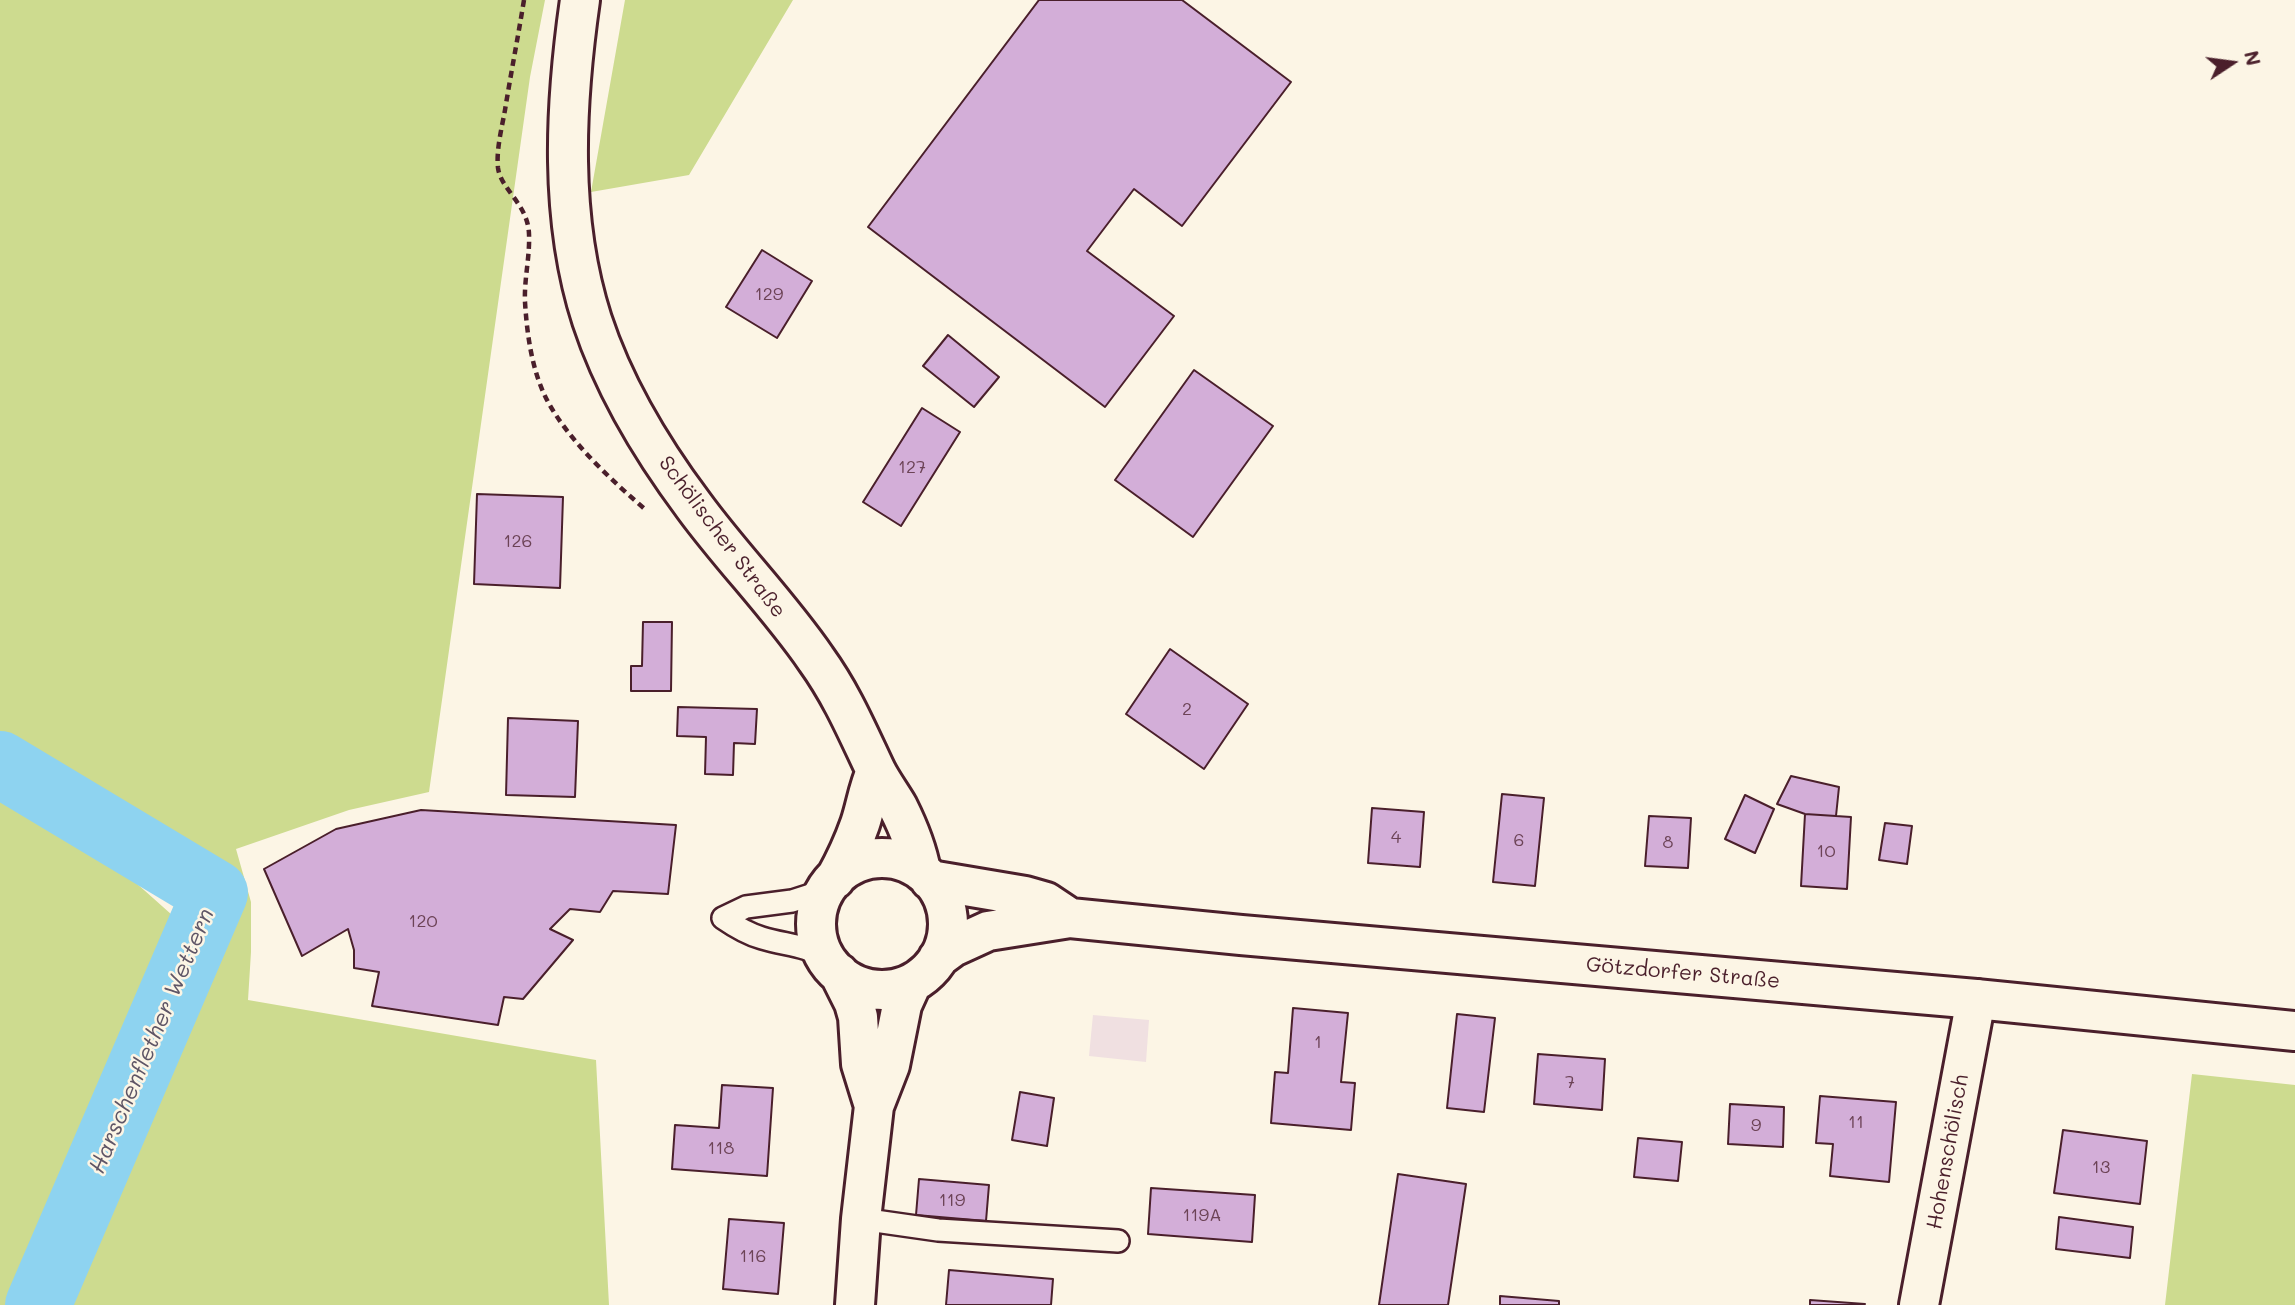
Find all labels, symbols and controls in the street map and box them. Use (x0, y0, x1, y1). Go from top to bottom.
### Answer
north arrow (2197, 28, 2267, 98)
text: N (2239, 48, 2267, 68)
house number: 129 (755, 283, 783, 305)
street label: Schölischer Straße (653, 451, 791, 623)
house number: 127 (898, 456, 926, 478)
house number: 126 (504, 530, 532, 552)
house number: 2 (1182, 698, 1192, 720)
house number: 4 (1391, 826, 1401, 848)
house number: 6 (1514, 829, 1524, 851)
house number: 8 (1663, 831, 1673, 853)
house number: 10 (1816, 840, 1836, 862)
water label: Harschenflether Wettern (84, 904, 220, 1178)
house number: 120 (408, 910, 438, 932)
street label: Götzdorfer Straße (1585, 952, 1781, 994)
house number: 1 (1314, 1031, 1322, 1053)
house number: 7 (1565, 1071, 1575, 1093)
street label: Hohenschölisch (1922, 1073, 1974, 1231)
house number: 11 (1848, 1111, 1864, 1133)
house number: 9 (1751, 1114, 1761, 1136)
house number: 118 (708, 1137, 734, 1159)
house number: 13 (2092, 1156, 2110, 1178)
house number: 119 (939, 1189, 965, 1211)
house number: 119A (1182, 1204, 1222, 1226)
house number: 116 (740, 1245, 766, 1267)

